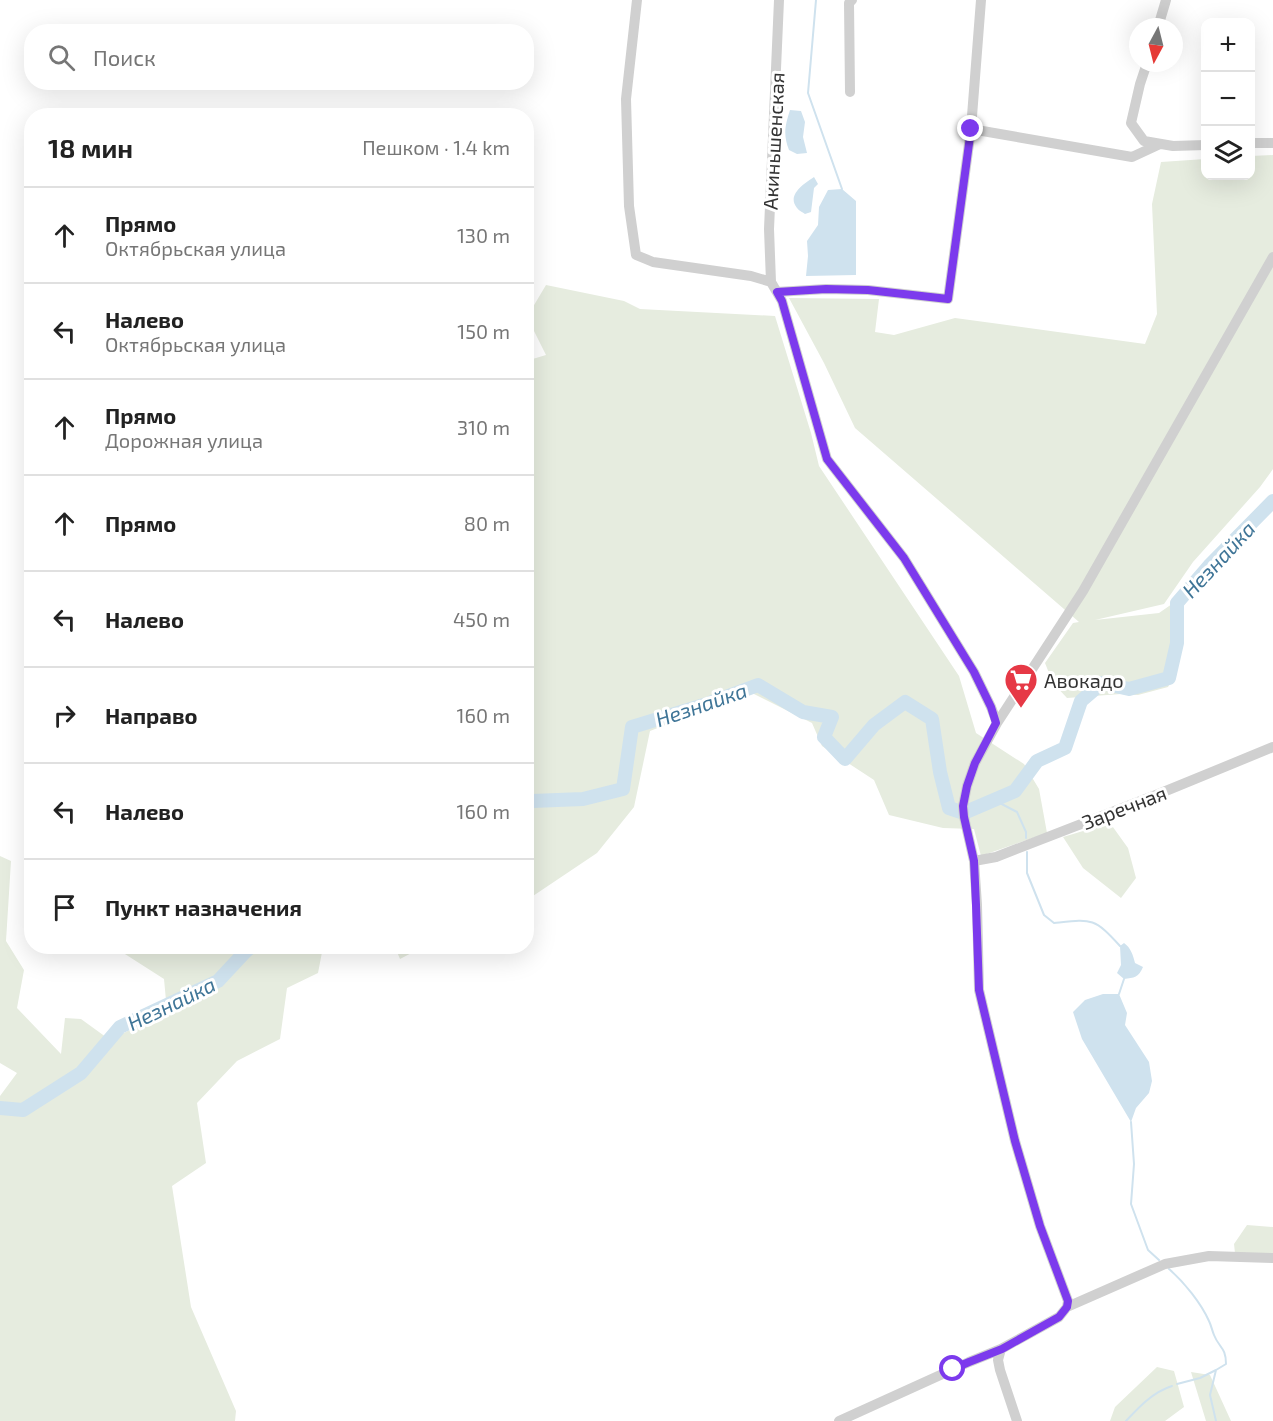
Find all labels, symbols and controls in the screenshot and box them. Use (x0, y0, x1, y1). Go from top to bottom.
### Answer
north arrow (1129, 18, 1183, 72)
map controls (1201, 18, 1255, 180)
button: + (1201, 18, 1255, 72)
search box (24, 24, 534, 90)
icon: search (45, 41, 78, 74)
text: Поиск (93, 44, 156, 70)
street label: Акиньшенская (757, 72, 789, 210)
button: − (1201, 72, 1255, 126)
route end (957, 115, 983, 141)
button: layers (1201, 126, 1255, 180)
text: 18 мин (48, 132, 133, 163)
text: Пешком · 1.4 km (362, 135, 510, 159)
text: Прямо (105, 210, 176, 236)
icon: ahead (48, 219, 81, 252)
text: 130 m (457, 223, 510, 247)
text: Октябрьская улица (105, 236, 286, 260)
text: Налево (105, 306, 184, 332)
icon: left (48, 315, 81, 348)
text: 150 m (457, 319, 510, 343)
text: Октябрьская улица (105, 332, 286, 356)
text: Прямо (105, 402, 176, 428)
icon: ahead (48, 411, 81, 444)
text: 310 m (457, 415, 510, 439)
text: Дорожная улица (105, 428, 263, 452)
icon: ahead (48, 507, 81, 540)
text: Прямо (105, 510, 176, 536)
text: 80 m (464, 511, 510, 535)
water label: Незнайка (1176, 516, 1260, 602)
icon: left (48, 603, 81, 636)
text: Налево (105, 606, 184, 632)
text: 450 m (453, 607, 510, 631)
supermarket icon: Авокадо (1003, 662, 1039, 709)
place label: Авокадо (1044, 668, 1124, 692)
water label: Незнайка (652, 677, 750, 731)
icon: right (48, 699, 81, 732)
text: Направо (105, 702, 198, 728)
text: 160 m (457, 703, 510, 727)
street label: Заречная (1078, 780, 1170, 834)
icon: left (48, 795, 81, 828)
text: Налево (105, 798, 184, 824)
text: 160 m (457, 799, 510, 823)
icon: arrive (48, 891, 81, 924)
text: Пункт назначения (105, 894, 302, 920)
water label: Незнайка (123, 971, 219, 1035)
route start (939, 1355, 965, 1381)

